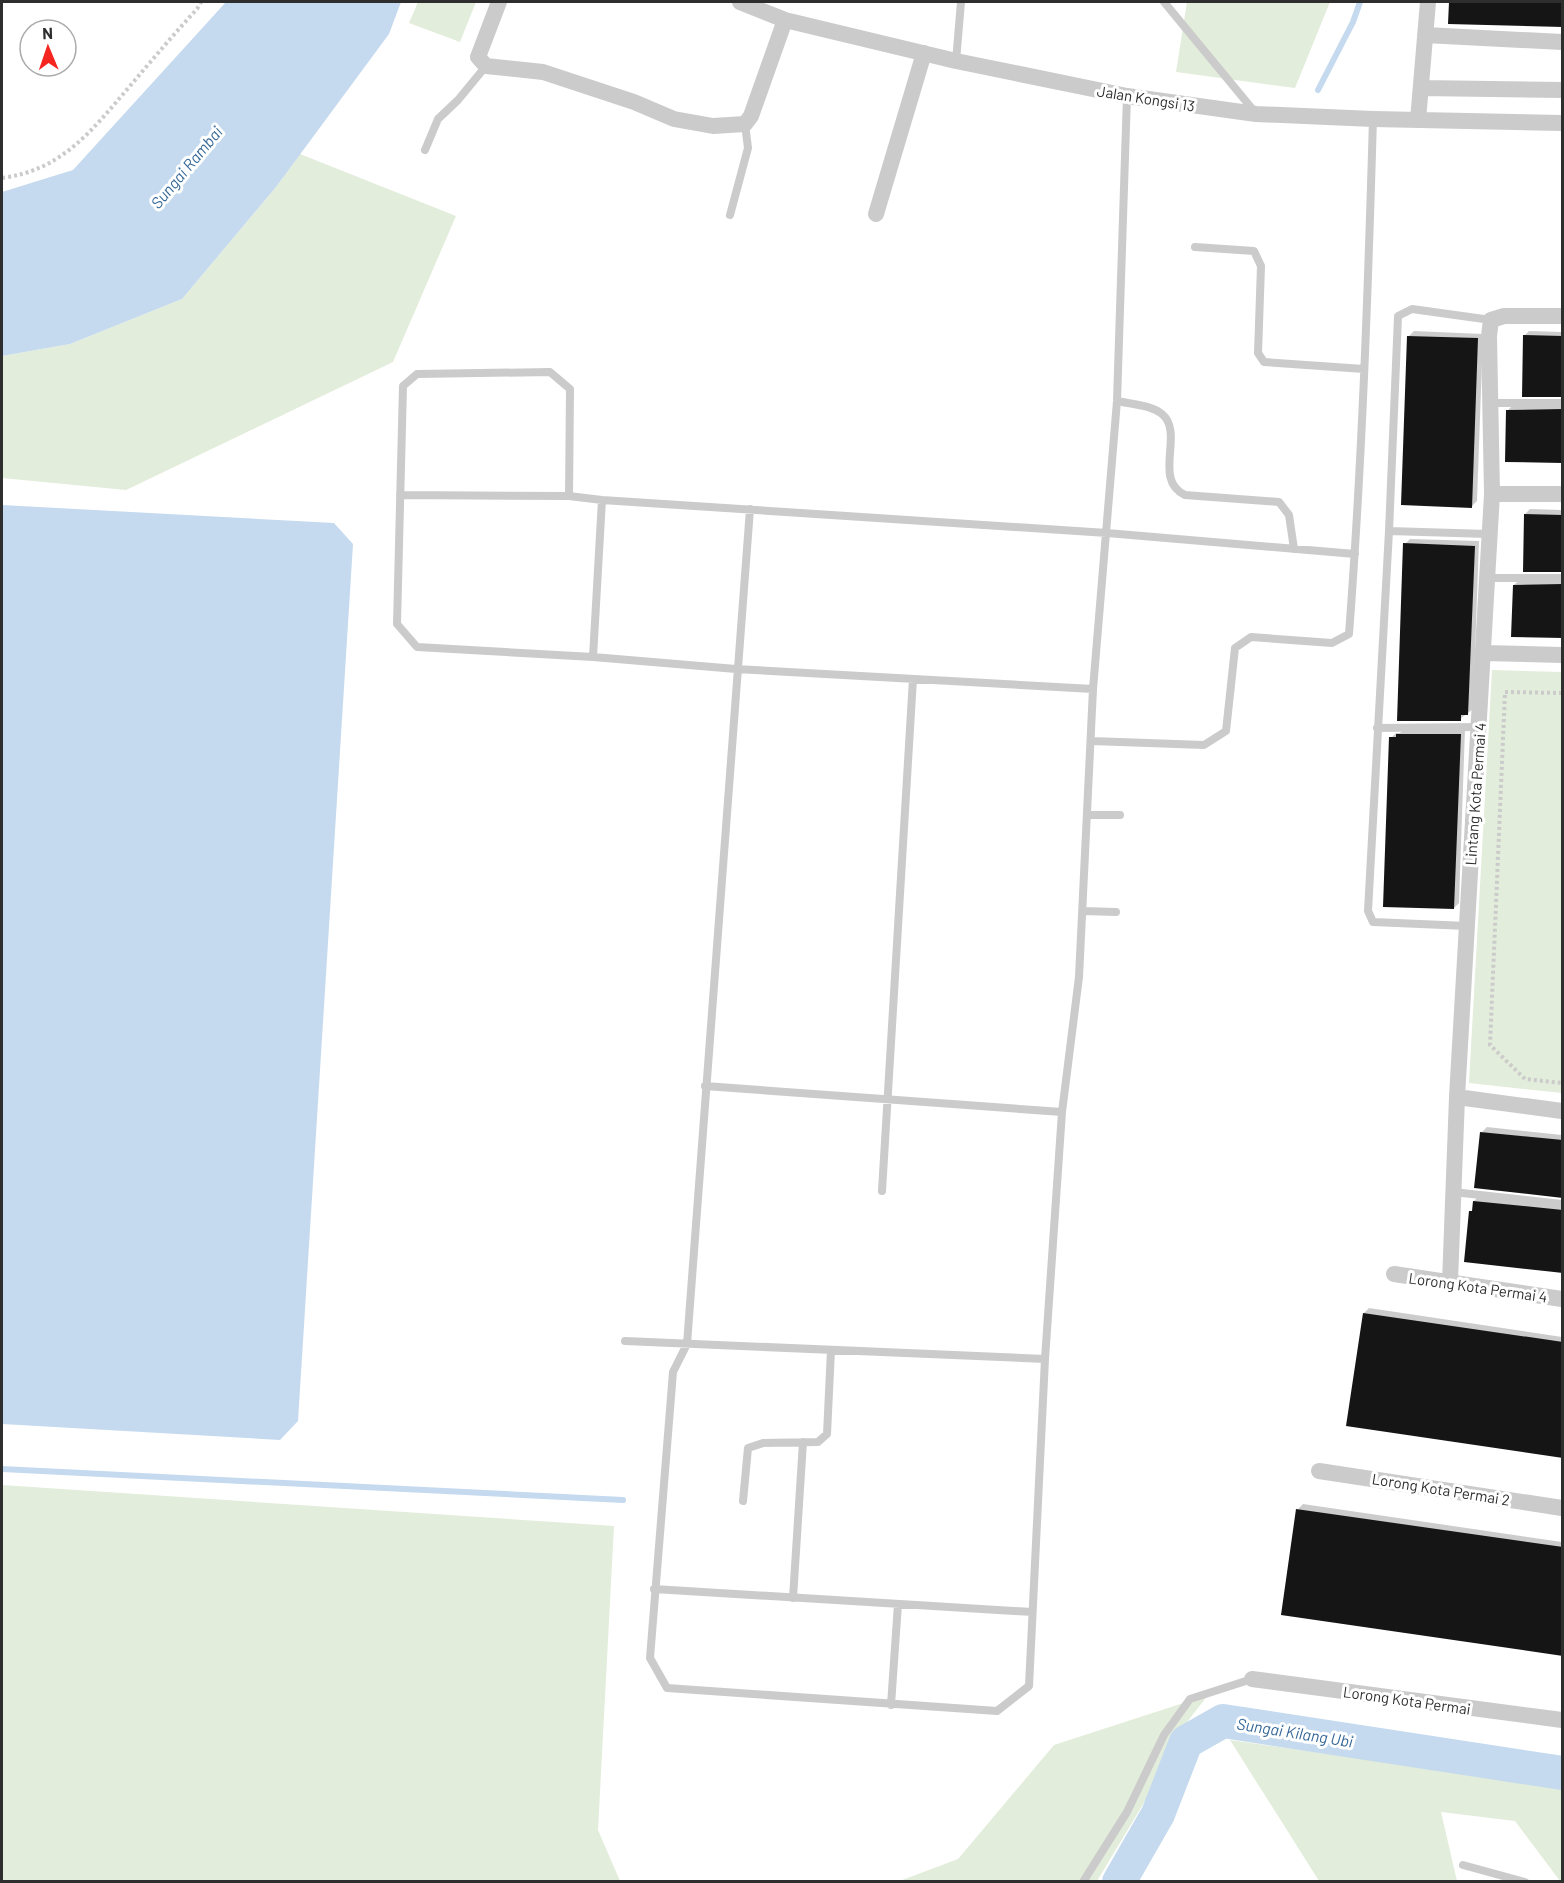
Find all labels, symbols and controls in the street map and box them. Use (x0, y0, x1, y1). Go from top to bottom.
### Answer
north arrow (18, 18, 78, 78)
text: N (42, 23, 53, 42)
street label: Jalan Kongsi 13 (1096, 81, 1196, 115)
water label: Sungai Rambai (146, 122, 226, 212)
street label: Lintang Kota Permai 4 (1461, 722, 1489, 866)
street label: Lorong Kota Permai 4 (1408, 1268, 1548, 1306)
street label: Lorong Kota Permai 2 (1371, 1469, 1511, 1509)
street label: Lorong Kota Permai (1342, 1682, 1472, 1718)
water label: Sungai Kilang Ubi (1236, 1713, 1354, 1751)

